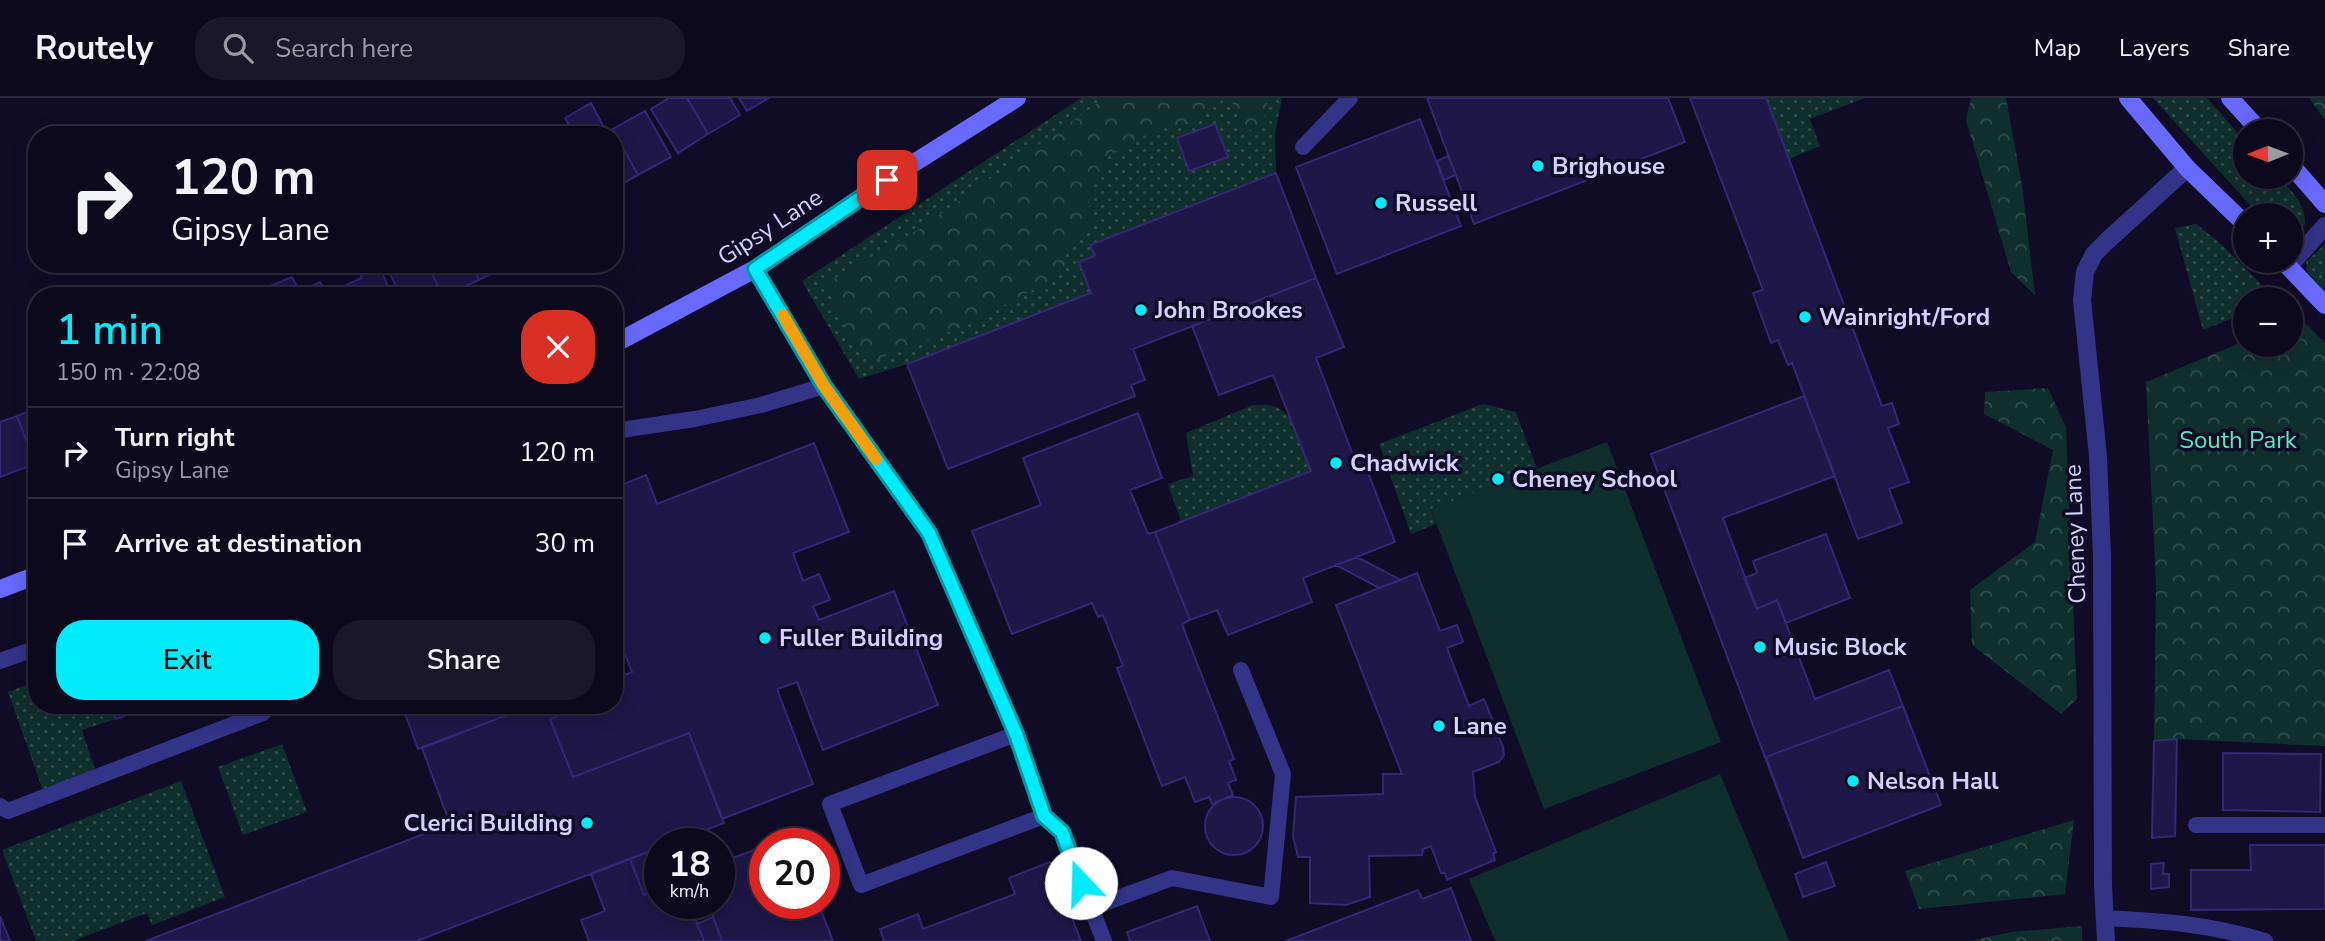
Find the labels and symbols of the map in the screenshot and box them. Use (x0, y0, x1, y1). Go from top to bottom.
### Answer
north arrow (2233, 119, 2303, 189)
pin (857, 150, 917, 210)
place label: Brighouse (1552, 150, 1665, 182)
marker: Brighouse (1530, 158, 1546, 174)
street label: Gipsy Lane (711, 181, 829, 273)
place label: Russell (1395, 187, 1477, 219)
marker: Russell (1373, 195, 1389, 211)
place label: John Brookes (1154, 294, 1303, 326)
place label: Wainright/Ford (1819, 301, 1990, 333)
marker: John Brookes (1133, 302, 1149, 318)
marker: Wainright/Ford (1797, 309, 1813, 325)
park label: South Park (2179, 424, 2298, 456)
place label: Chadwick (1350, 447, 1460, 479)
marker: Chadwick (1328, 455, 1344, 471)
place label: Cheney School (1512, 463, 1677, 495)
street label: Cheney Lane (2057, 464, 2093, 604)
marker: Cheney School (1490, 471, 1506, 487)
place label: Fuller Building (779, 622, 943, 654)
marker: Fuller Building (757, 630, 773, 646)
place label: Music Block (1774, 631, 1908, 663)
marker: Music Block (1752, 639, 1768, 655)
place label: Lane (1453, 710, 1507, 742)
marker: Lane (1431, 718, 1447, 734)
place label: Nelson Hall (1867, 765, 1999, 797)
marker: Nelson Hall (1845, 773, 1861, 789)
place label: Clerici Building (404, 807, 573, 839)
marker: Clerici Building (579, 815, 595, 831)
speed limit sign: 20 (749, 828, 840, 919)
position arrow (1044, 846, 1118, 920)

